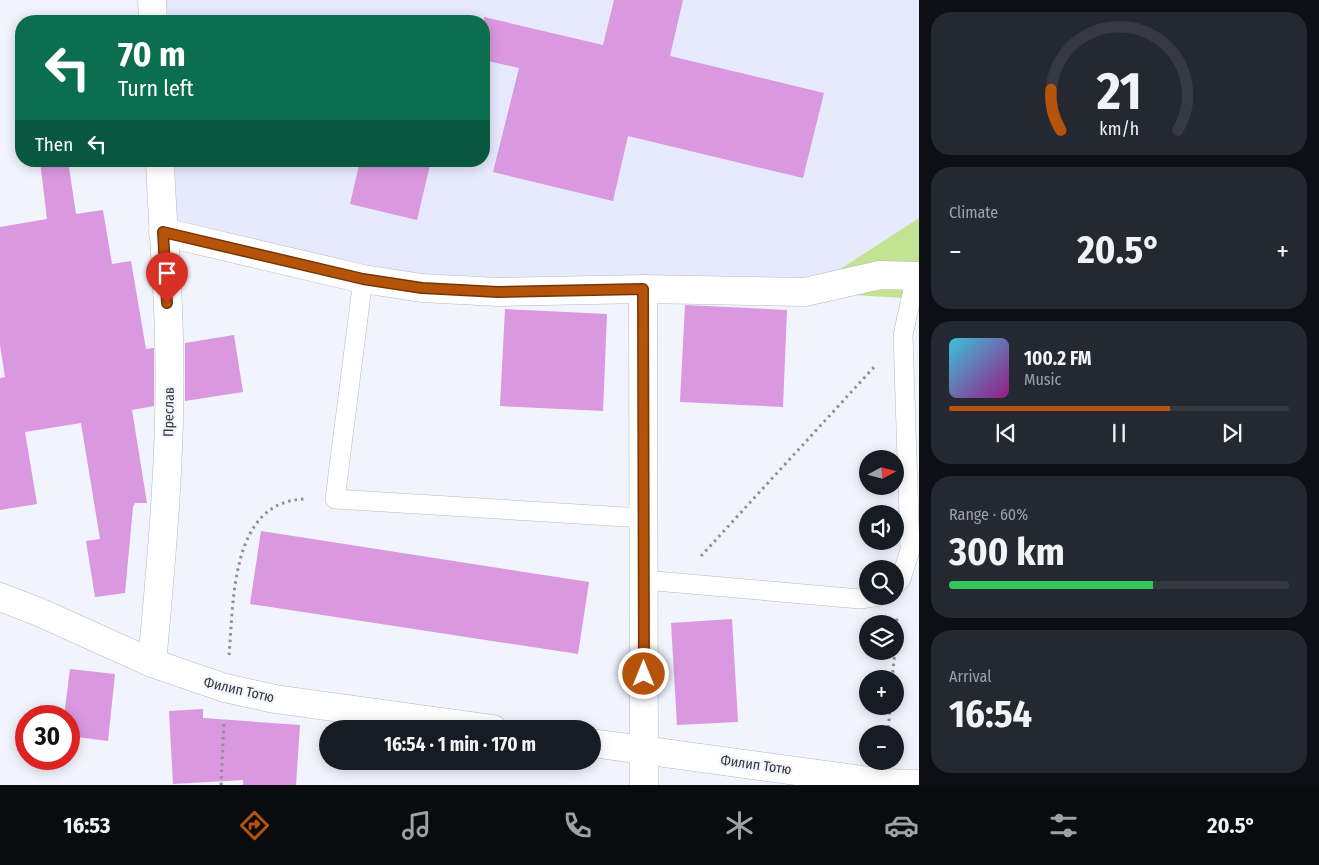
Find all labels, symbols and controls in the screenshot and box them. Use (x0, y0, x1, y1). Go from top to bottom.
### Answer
text: 70 m (118, 33, 186, 75)
icon: left (35, 35, 100, 100)
text: 21 (1095, 60, 1142, 123)
text: Turn left (118, 75, 194, 102)
text: km/h (1099, 118, 1139, 140)
icon: left (83, 130, 111, 158)
text: Then (35, 133, 73, 156)
text: Climate (949, 203, 998, 222)
text: 20.5° (1077, 227, 1161, 273)
text: − (949, 235, 962, 268)
text: + (1276, 235, 1289, 268)
pin (146, 252, 188, 303)
icon: arrive (153, 259, 181, 287)
text: 100.2 FM (1024, 347, 1091, 370)
text: Music (1024, 370, 1061, 389)
street label: Преслав (160, 387, 178, 437)
icon: previous (992, 419, 1020, 447)
icon: pause (1105, 419, 1133, 447)
icon: next (1218, 419, 1246, 447)
north arrow (859, 450, 904, 495)
map controls (859, 450, 904, 770)
button: sound (859, 505, 904, 550)
text: Range · 60% (949, 505, 1028, 524)
text: 300 km (949, 529, 1065, 575)
button: search (859, 560, 904, 605)
button: layers (859, 615, 904, 660)
position arrow (617, 647, 669, 699)
text: Arrival (949, 667, 991, 686)
button: + (859, 670, 904, 715)
street label: Филип Тотю (202, 674, 276, 706)
text: 16:54 (949, 691, 1032, 737)
speed limit sign: 30 (15, 705, 80, 770)
button: − (859, 725, 904, 770)
text: 16:54 · 1 min · 170 m (384, 733, 536, 756)
street label: Филип Тотю (719, 752, 793, 778)
icon: directions (237, 808, 272, 843)
icon: music (399, 808, 434, 843)
icon: phone (560, 808, 595, 843)
icon: climate (722, 808, 757, 843)
icon: car (884, 808, 919, 843)
icon: filters (1046, 808, 1081, 843)
text: 16:53 (63, 812, 110, 839)
text: 20.5° (1207, 812, 1256, 839)

